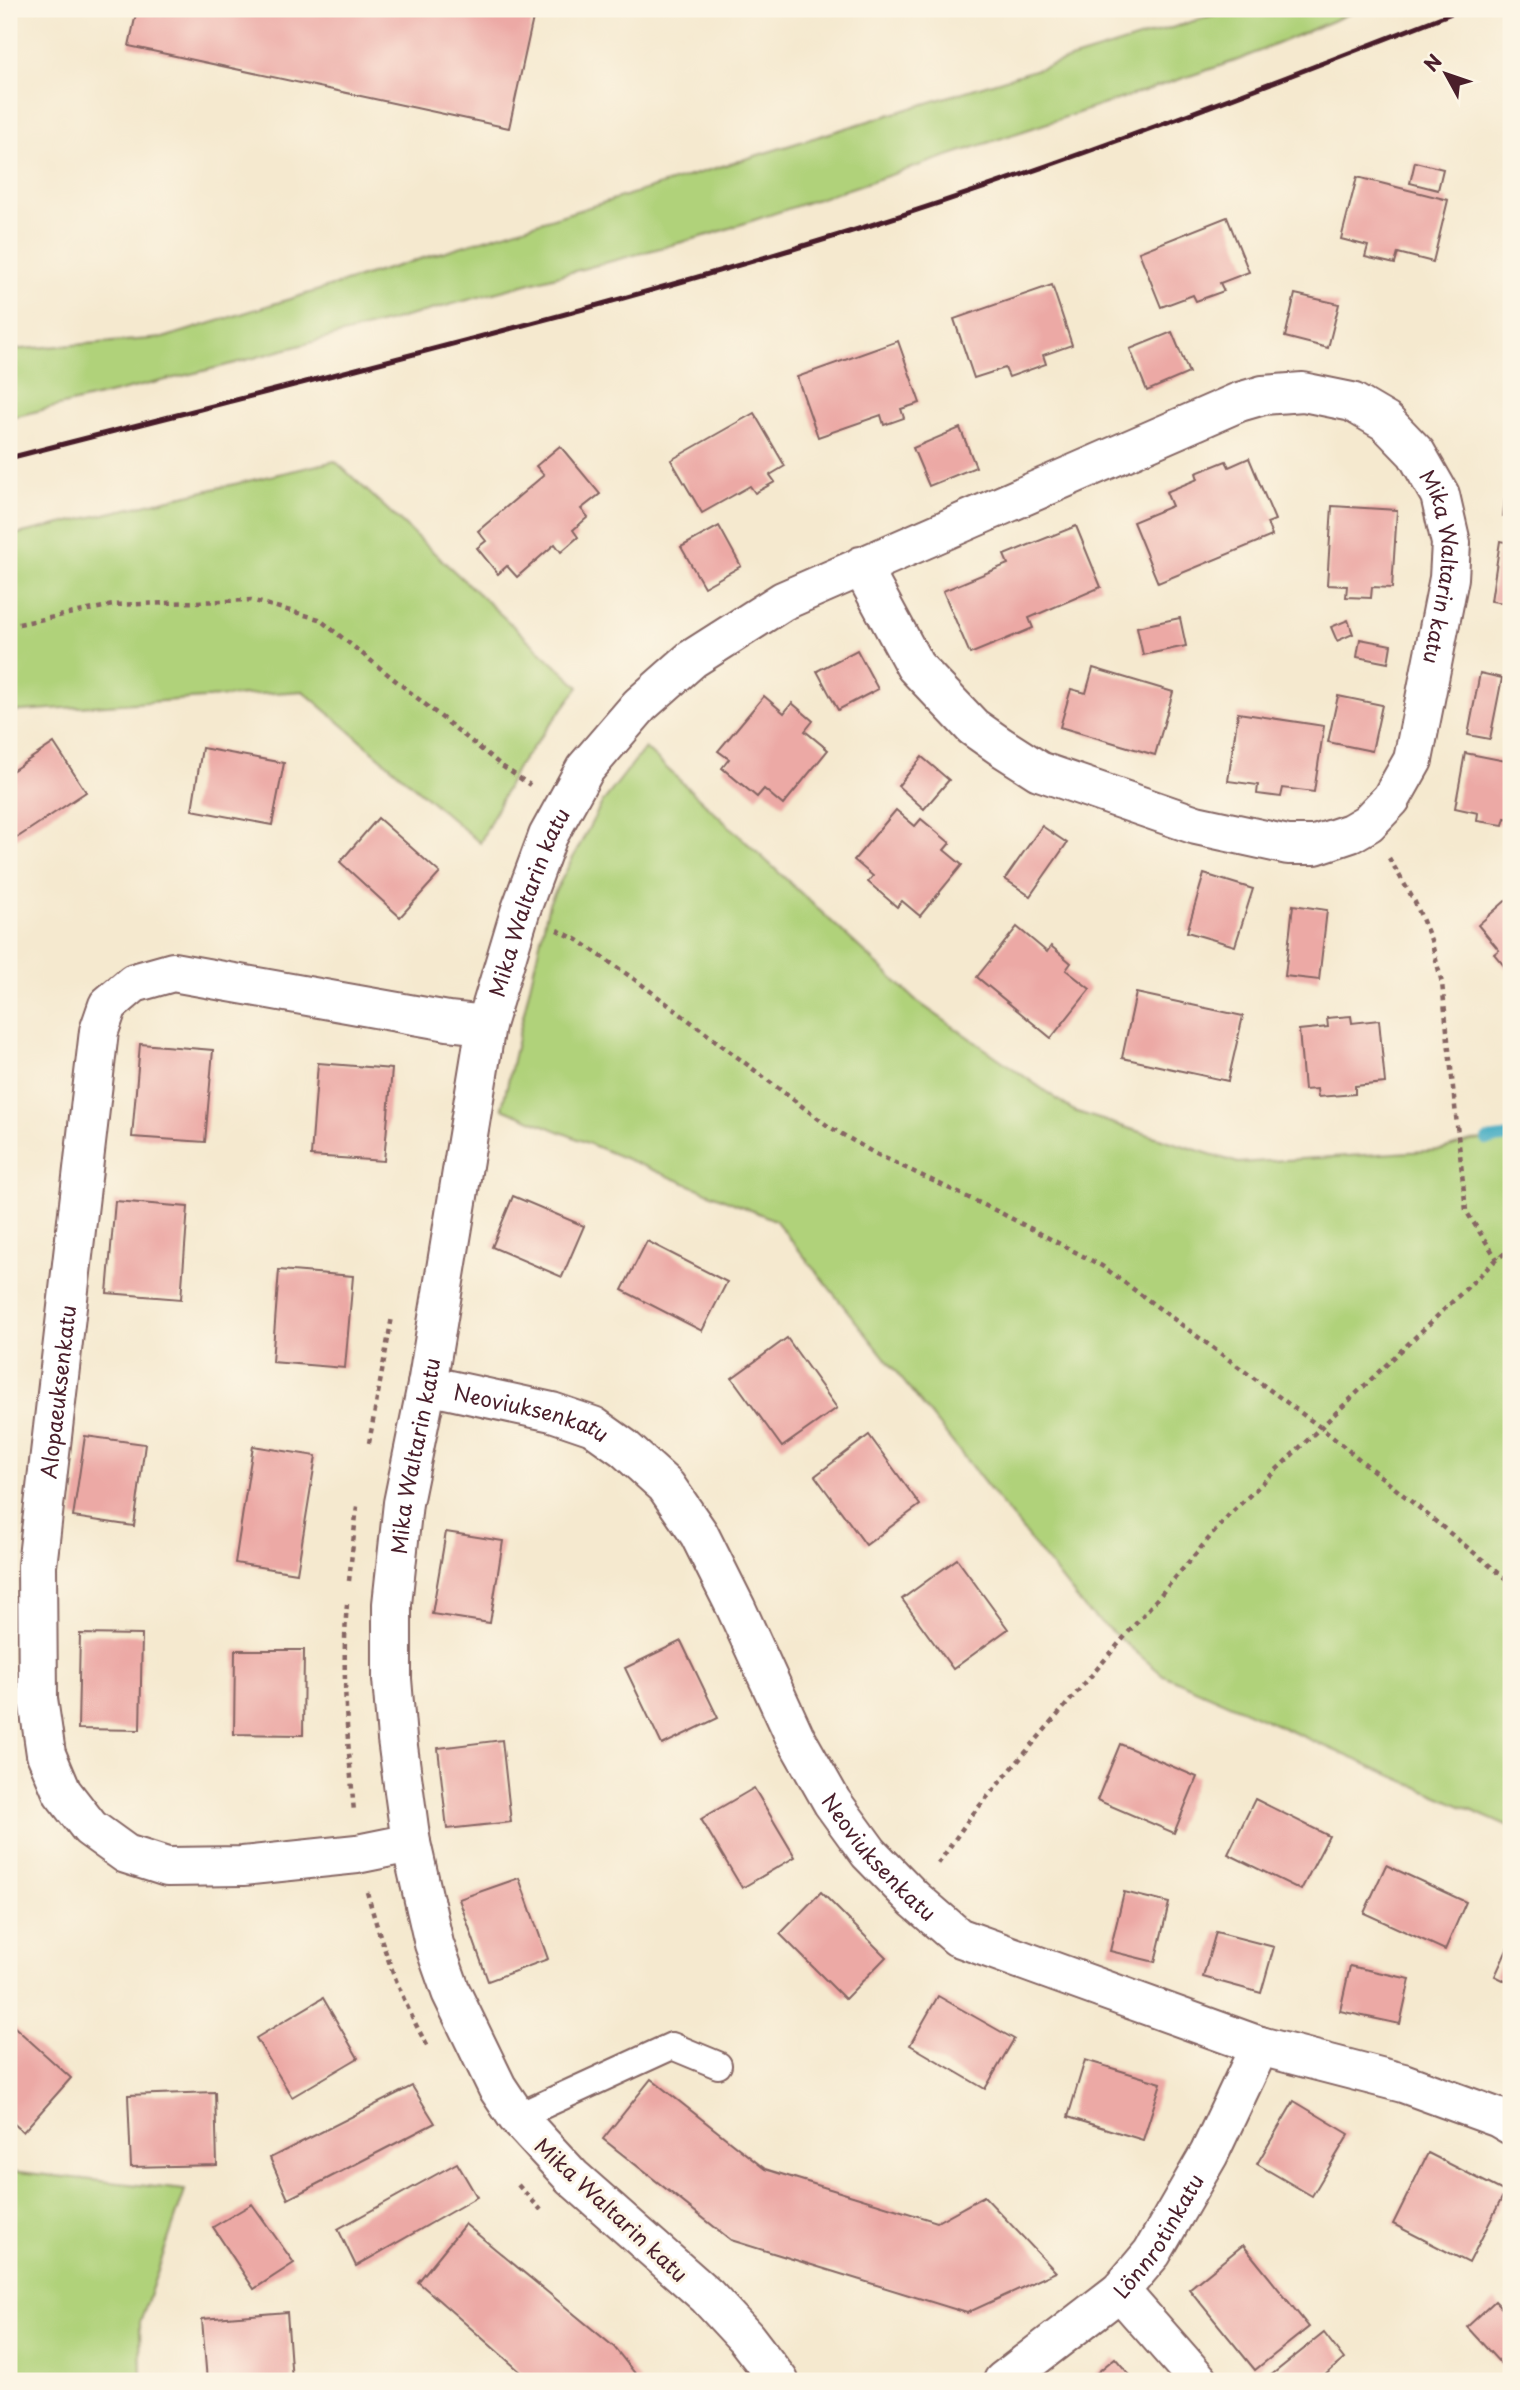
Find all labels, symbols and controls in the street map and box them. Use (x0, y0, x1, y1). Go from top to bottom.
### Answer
north arrow (1412, 38, 1482, 108)
text: N (1417, 48, 1448, 77)
street label: Mika Waltarin katu (1412, 463, 1467, 667)
street label: Mika Waltarin katu (479, 801, 577, 1000)
street label: Alopaeuksenkatu (31, 1303, 83, 1480)
street label: Mika Waltarin katu (382, 1355, 447, 1556)
street label: Neoviuksenkatu (451, 1375, 616, 1449)
street label: Neoviuksenkatu (814, 1786, 944, 1928)
street label: Mika Waltarin katu (528, 2129, 696, 2289)
street label: Lönnrotinkatu (1105, 2167, 1211, 2305)

